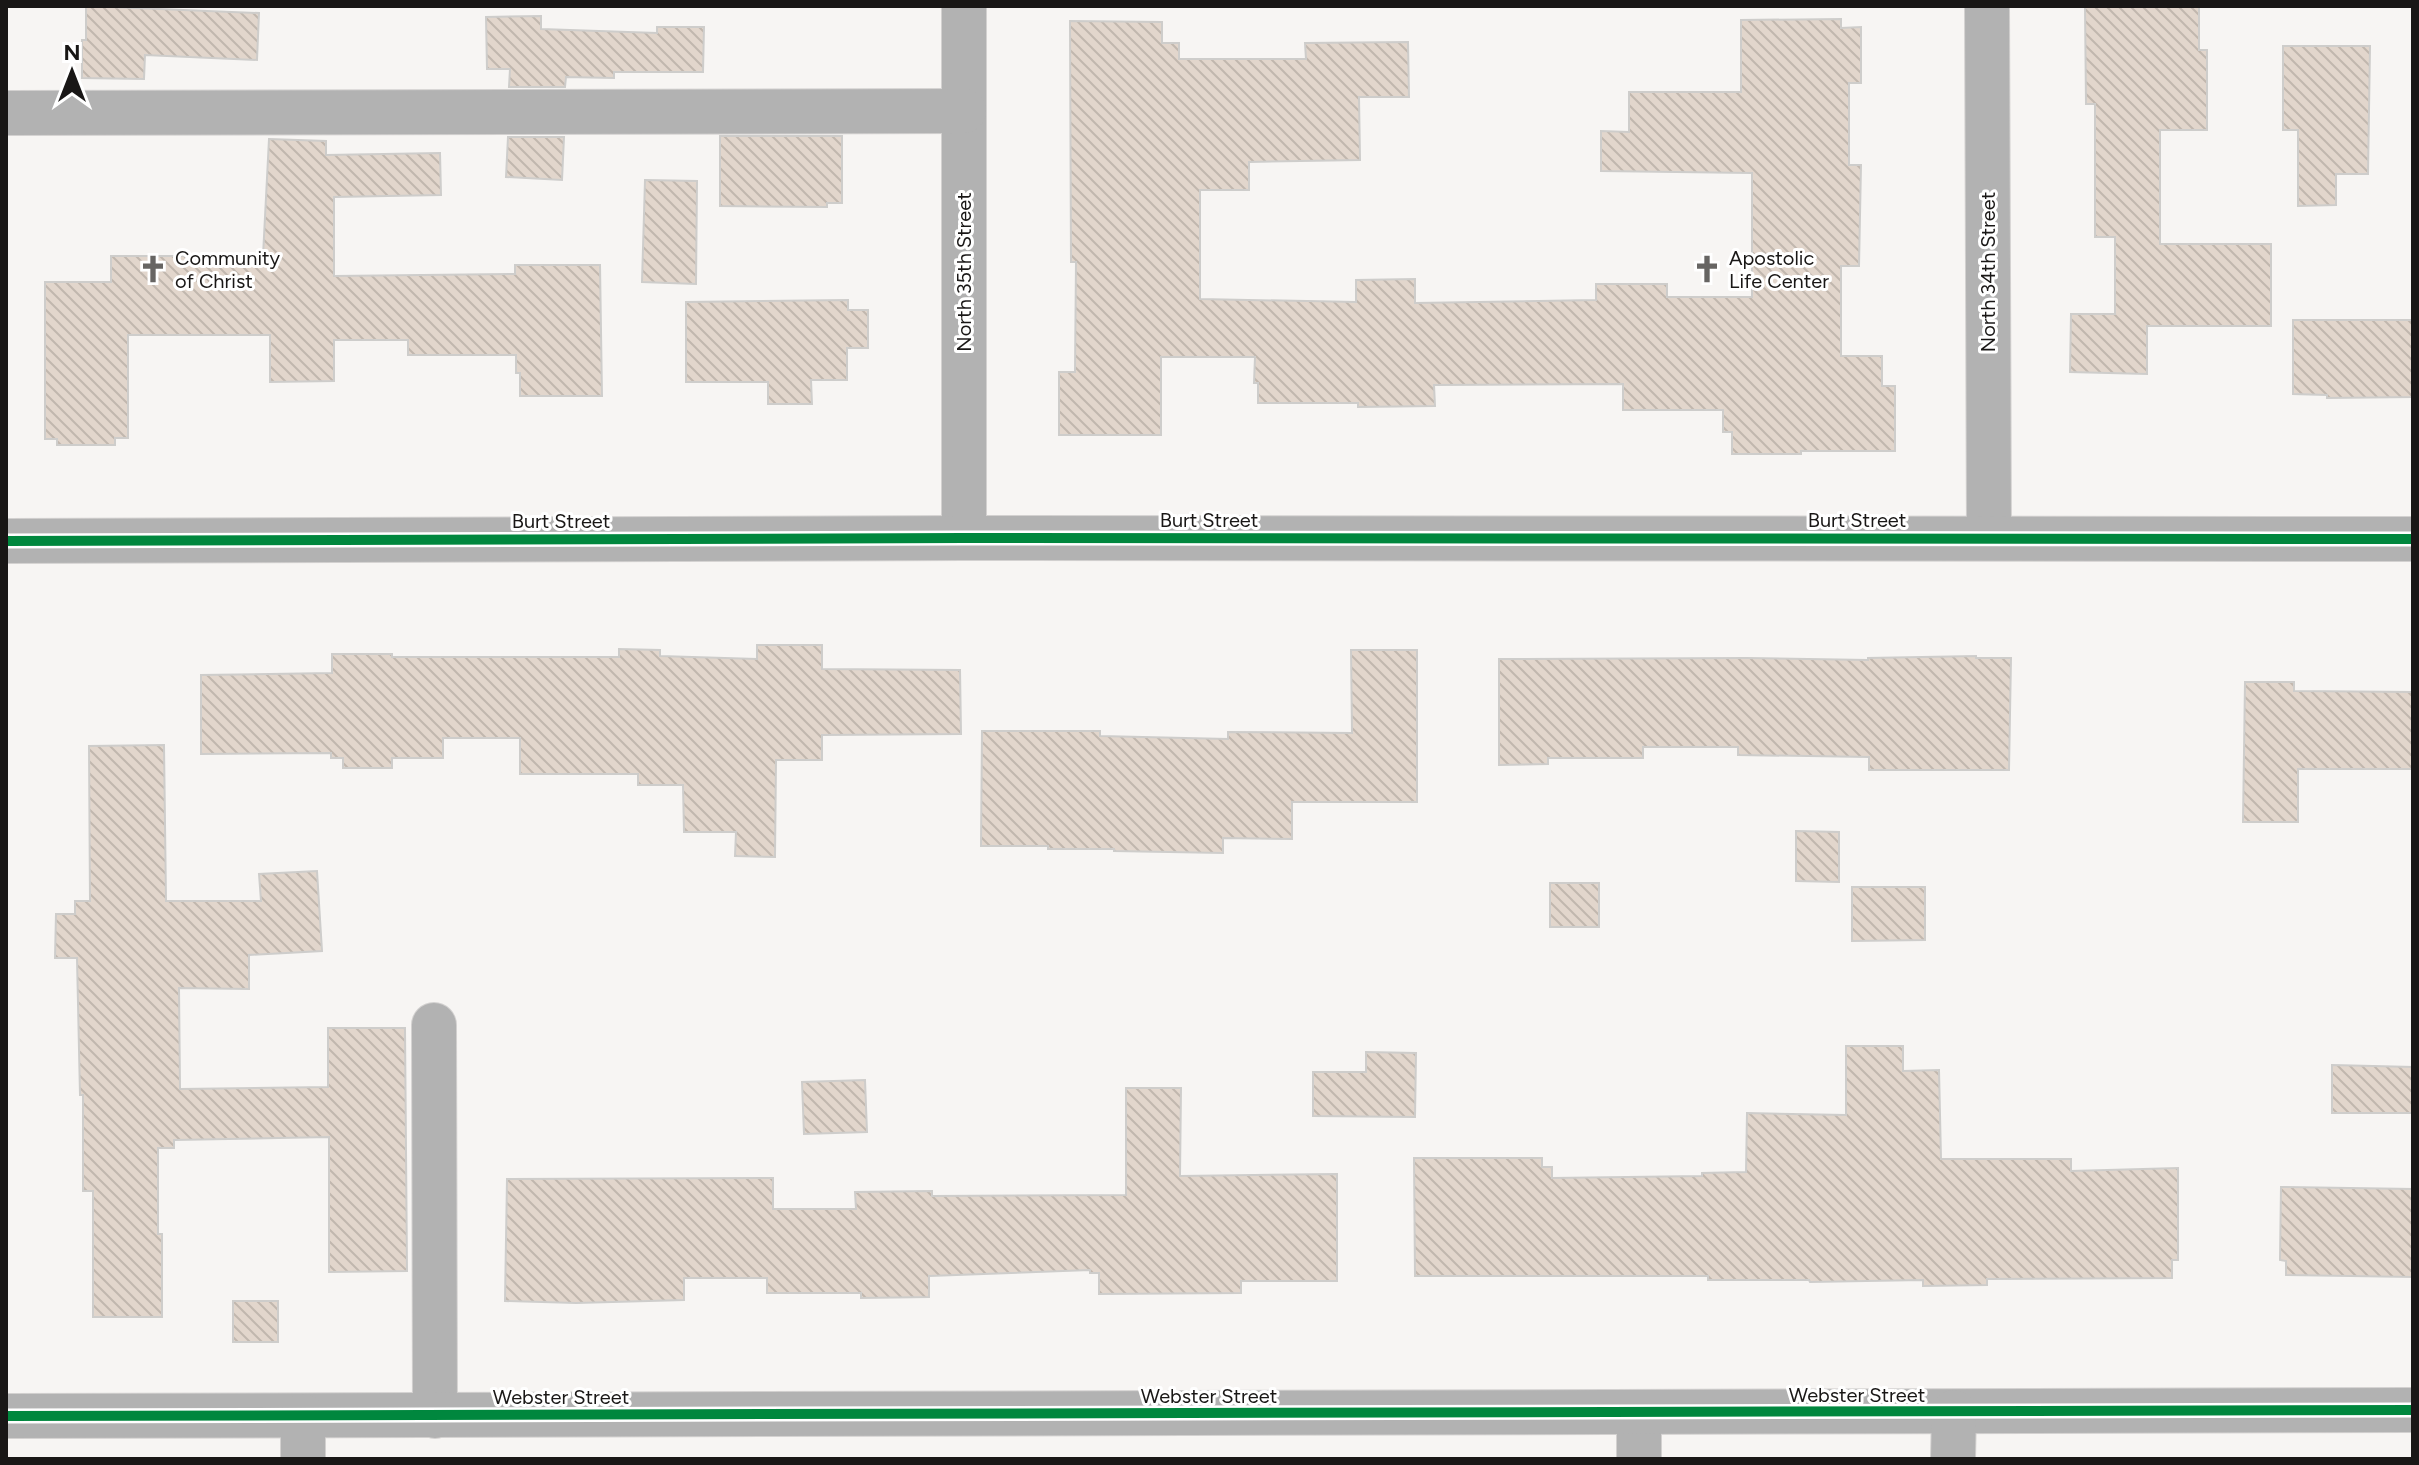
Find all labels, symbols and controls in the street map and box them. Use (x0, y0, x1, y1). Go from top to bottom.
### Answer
north arrow (32, 32, 112, 112)
text: N (63, 39, 81, 66)
street label: North 35th Street (952, 192, 976, 352)
street label: North 34th Street (1976, 192, 2000, 352)
place label: Community of Christ (175, 246, 281, 293)
place label: Apostolic Life Center (1729, 246, 1829, 293)
church icon: Community of Christ (138, 254, 168, 284)
church icon: Apostolic Life Center (1692, 254, 1722, 284)
street label: Burt Street (1160, 508, 1258, 532)
street label: Burt Street (1808, 508, 1906, 532)
street label: Burt Street (512, 509, 610, 533)
street label: Webster Street (1789, 1383, 1925, 1407)
street label: Webster Street (1141, 1384, 1277, 1408)
street label: Webster Street (493, 1385, 629, 1409)

